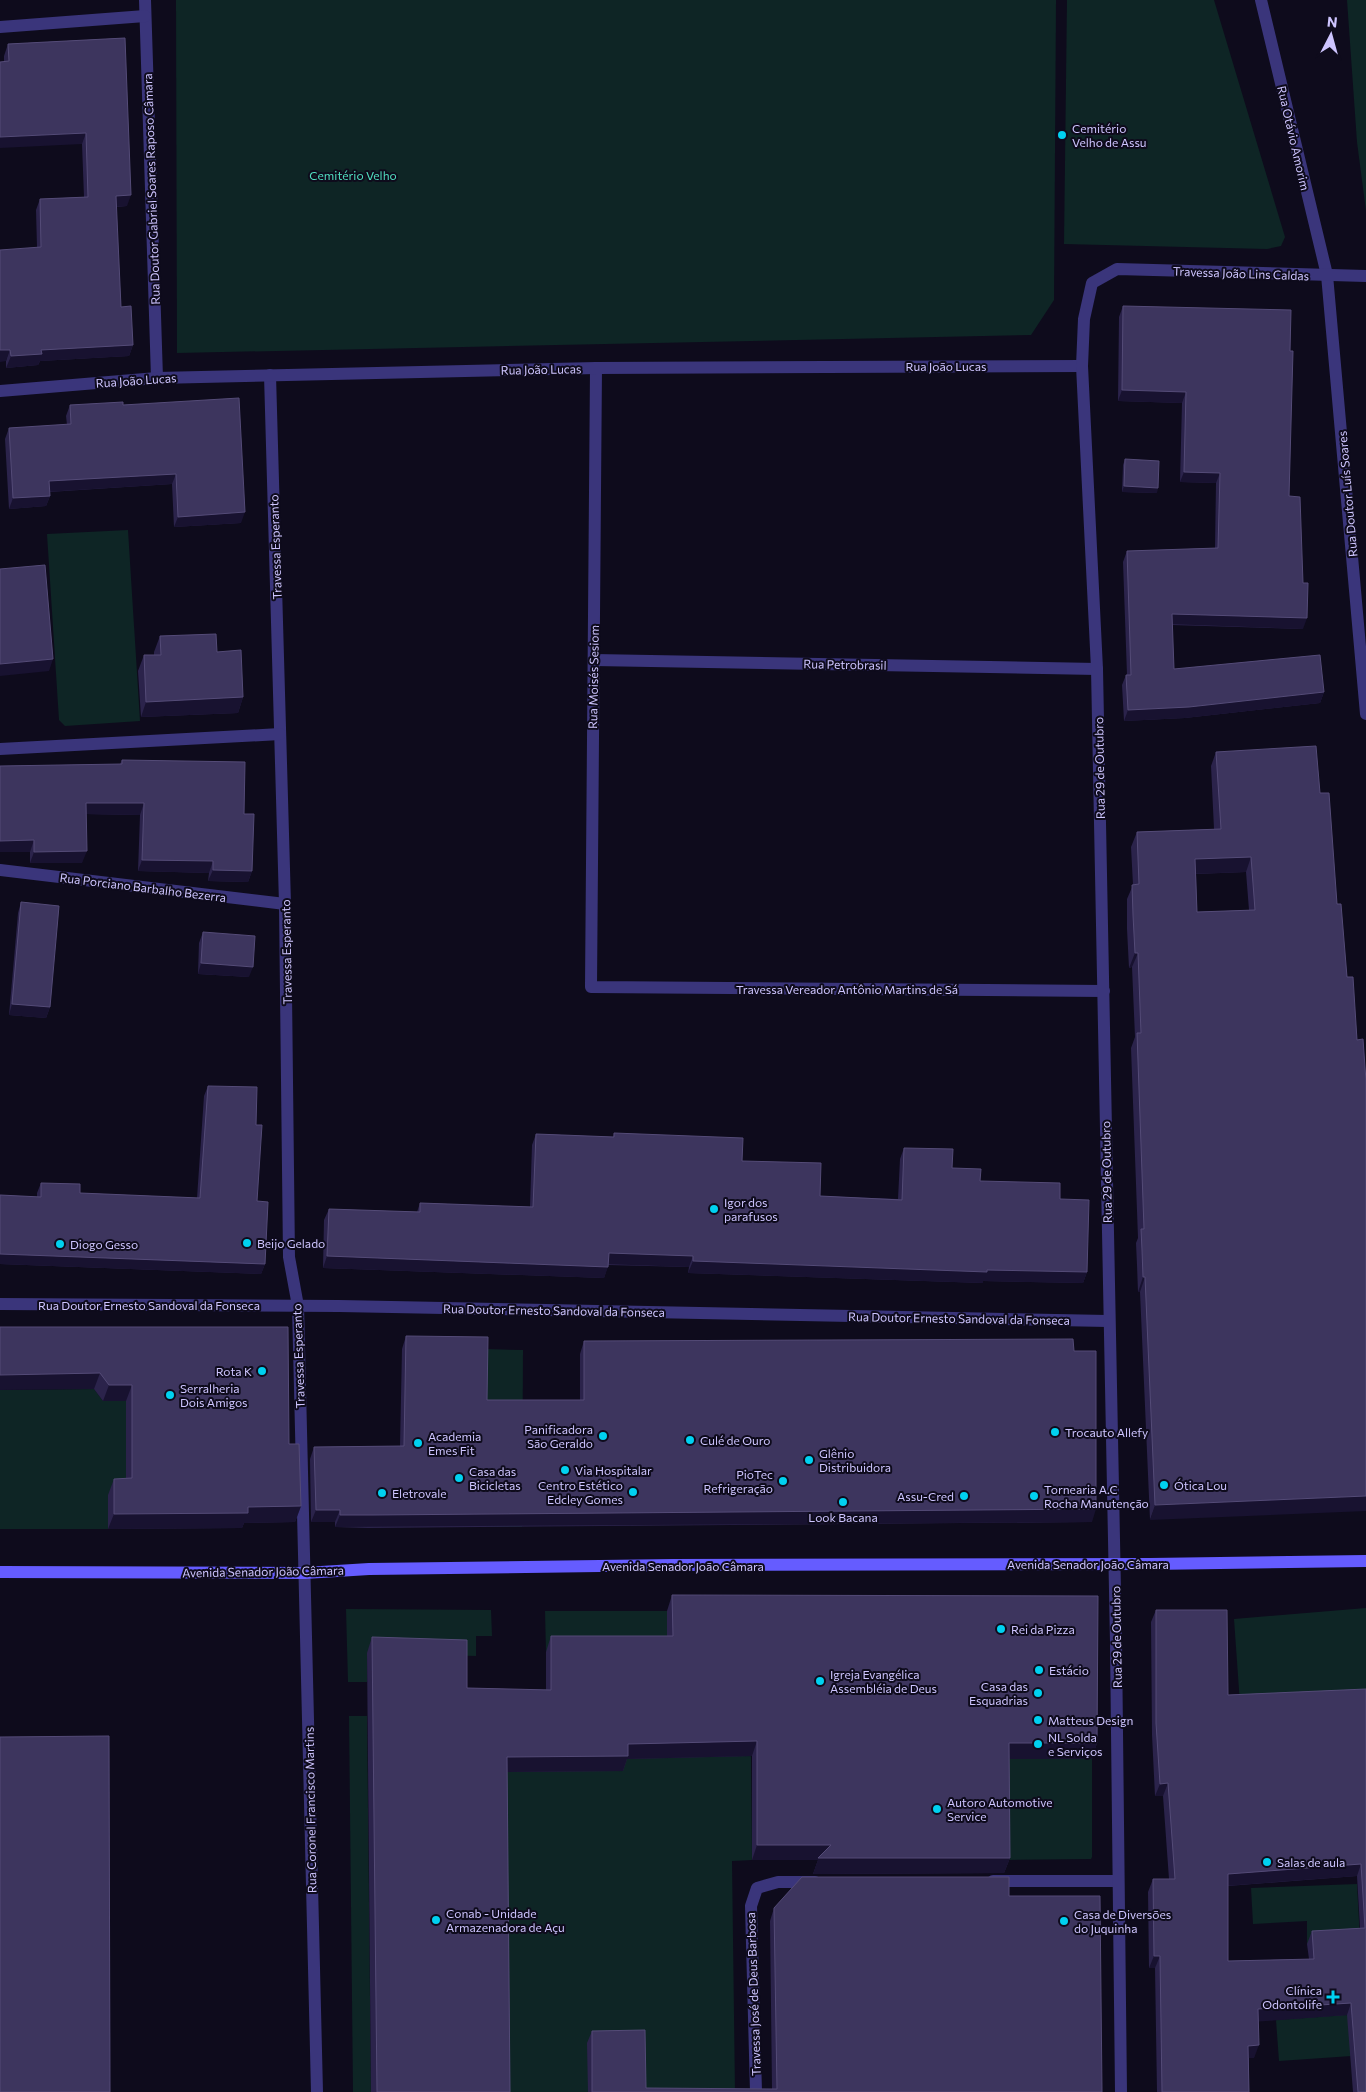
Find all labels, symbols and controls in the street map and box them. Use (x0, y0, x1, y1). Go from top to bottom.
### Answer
north arrow (1306, 10, 1356, 60)
text: N (1326, 13, 1339, 31)
street label: Rua Doutor Gabriel Soares Raposo Câmara (140, 73, 162, 305)
street label: Rua Otávio Amorim (1275, 84, 1313, 192)
place label: Cemitério Velho de Assu (1072, 121, 1147, 149)
marker: Cemitério Velho de Assu (1056, 129, 1068, 141)
park label: Cemitério Velho (309, 168, 397, 182)
street label: Travessa João Lins Caldas (1173, 264, 1309, 283)
street label: Rua João Lucas (906, 359, 986, 374)
street label: Rua João Lucas (500, 361, 582, 378)
street label: Rua João Lucas (95, 370, 177, 391)
street label: Rua Doutor Luís Soares (1335, 430, 1359, 558)
street label: Travessa Esperanto (266, 494, 284, 600)
street label: Rua Moisés Sesiom (585, 625, 601, 729)
street label: Rua Petrobrasil (803, 656, 887, 672)
street label: Rua 29 de Outubro (1091, 717, 1107, 819)
street label: Rua Porciano Barbalho Bezerra (59, 870, 227, 904)
street label: Travessa Esperanto (278, 899, 294, 1005)
street label: Travessa Vereador Antônio Martins de Sá (736, 982, 958, 996)
street label: Rua 29 de Outubro (1098, 1121, 1114, 1223)
place label: Igor dos parafusos (724, 1195, 778, 1223)
marker: Igor dos parafusos (708, 1203, 720, 1215)
place label: Beijo Gelado (257, 1236, 325, 1250)
place label: Diogo Gesso (70, 1237, 138, 1251)
marker: Beijo Gelado (241, 1237, 253, 1249)
marker: Diogo Gesso (54, 1238, 66, 1250)
street label: Rua Doutor Ernesto Sandoval da Fonseca (38, 1298, 260, 1312)
street label: Rua Doutor Ernesto Sandoval da Fonseca (443, 1301, 665, 1319)
street label: Travessa Esperanto (289, 1303, 307, 1409)
street label: Rua Doutor Ernesto Sandoval da Fonseca (848, 1309, 1070, 1327)
place label: Rota K (216, 1364, 252, 1378)
marker: Rota K (256, 1365, 268, 1377)
place label: Serralheria Dois Amigos (180, 1381, 248, 1409)
marker: Serralheria Dois Amigos (164, 1389, 176, 1401)
place label: Panificadora São Geraldo (524, 1422, 593, 1450)
place label: Trocauto Allefy (1065, 1425, 1148, 1439)
marker: Trocauto Allefy (1049, 1426, 1061, 1438)
place label: Academia Emes Fit (428, 1429, 481, 1457)
marker: Panificadora São Geraldo (597, 1430, 609, 1442)
place label: Culé de Ouro (700, 1433, 770, 1447)
marker: Culé de Ouro (684, 1434, 696, 1446)
marker: Academia Emes Fit (412, 1437, 424, 1449)
place label: Glênio Distribuidora (819, 1446, 891, 1474)
marker: Glênio Distribuidora (803, 1454, 815, 1466)
place label: Via Hospitalar (575, 1463, 652, 1477)
place label: Casa das Bicicletas (469, 1464, 521, 1492)
marker: Via Hospitalar (559, 1464, 571, 1476)
place label: PioTec Refrigeração (704, 1467, 773, 1495)
marker: Casa das Bicicletas (453, 1472, 465, 1484)
marker: PioTec Refrigeração (777, 1475, 789, 1487)
place label: Centro Estético Edcley Gomes (538, 1478, 623, 1506)
place label: Ótica Lou (1174, 1478, 1227, 1492)
marker: Ótica Lou (1158, 1479, 1170, 1491)
place label: Tornearia A.C Rocha Manutenção (1044, 1482, 1149, 1510)
place label: Eletrovale (392, 1486, 447, 1500)
marker: Centro Estético Edcley Gomes (627, 1486, 639, 1498)
marker: Eletrovale (376, 1487, 388, 1499)
place label: Assu-Cred (897, 1489, 954, 1503)
marker: Assu-Cred (958, 1490, 970, 1502)
marker: Tornearia A.C Rocha Manutenção (1028, 1490, 1040, 1502)
marker: Look Bacana (837, 1496, 849, 1508)
place label: Look Bacana (808, 1510, 878, 1524)
street label: Avenida Senador João Câmara (1007, 1557, 1169, 1572)
street label: Avenida Senador João Câmara (602, 1559, 764, 1574)
street label: Avenida Senador João Câmara (182, 1563, 344, 1580)
street label: Rua 29 de Outubro (1108, 1586, 1124, 1688)
place label: Rei da Pizza (1011, 1622, 1075, 1636)
marker: Rei da Pizza (995, 1623, 1007, 1635)
place label: Estácio (1049, 1663, 1089, 1677)
marker: Estácio (1033, 1664, 1045, 1676)
place label: Igreja Evangélica Assembléia de Deus (830, 1667, 937, 1695)
marker: Igreja Evangélica Assembléia de Deus (814, 1675, 826, 1687)
place label: Casa das Esquadrias (969, 1679, 1028, 1707)
marker: Casa das Esquadrias (1032, 1687, 1044, 1699)
place label: Matteus Design (1048, 1713, 1133, 1727)
marker: Matteus Design (1032, 1714, 1044, 1726)
street label: Rua Coronel Francisco Martins (302, 1727, 318, 1893)
place label: NL Solda e Serviços (1048, 1730, 1102, 1758)
marker: NL Solda e Serviços (1032, 1738, 1044, 1750)
place label: Autoro Automotive Service (947, 1795, 1053, 1823)
marker: Autoro Automotive Service (931, 1803, 943, 1815)
place label: Salas de aula (1277, 1855, 1345, 1869)
marker: Salas de aula (1261, 1856, 1273, 1868)
place label: Conab - Unidade Armazenadora de Açu (446, 1906, 565, 1934)
place label: Casa de Diversões do Juquinha (1074, 1907, 1171, 1936)
street label: Travessa José de Deus Barbosa (743, 1912, 764, 2076)
marker: Conab - Unidade Armazenadora de Açu (430, 1914, 442, 1926)
marker: Casa de Diversões do Juquinha (1058, 1915, 1070, 1927)
place label: Clínica Odontolife (1262, 1983, 1322, 2011)
marker: Clínica Odontolife (1326, 1990, 1340, 2004)

